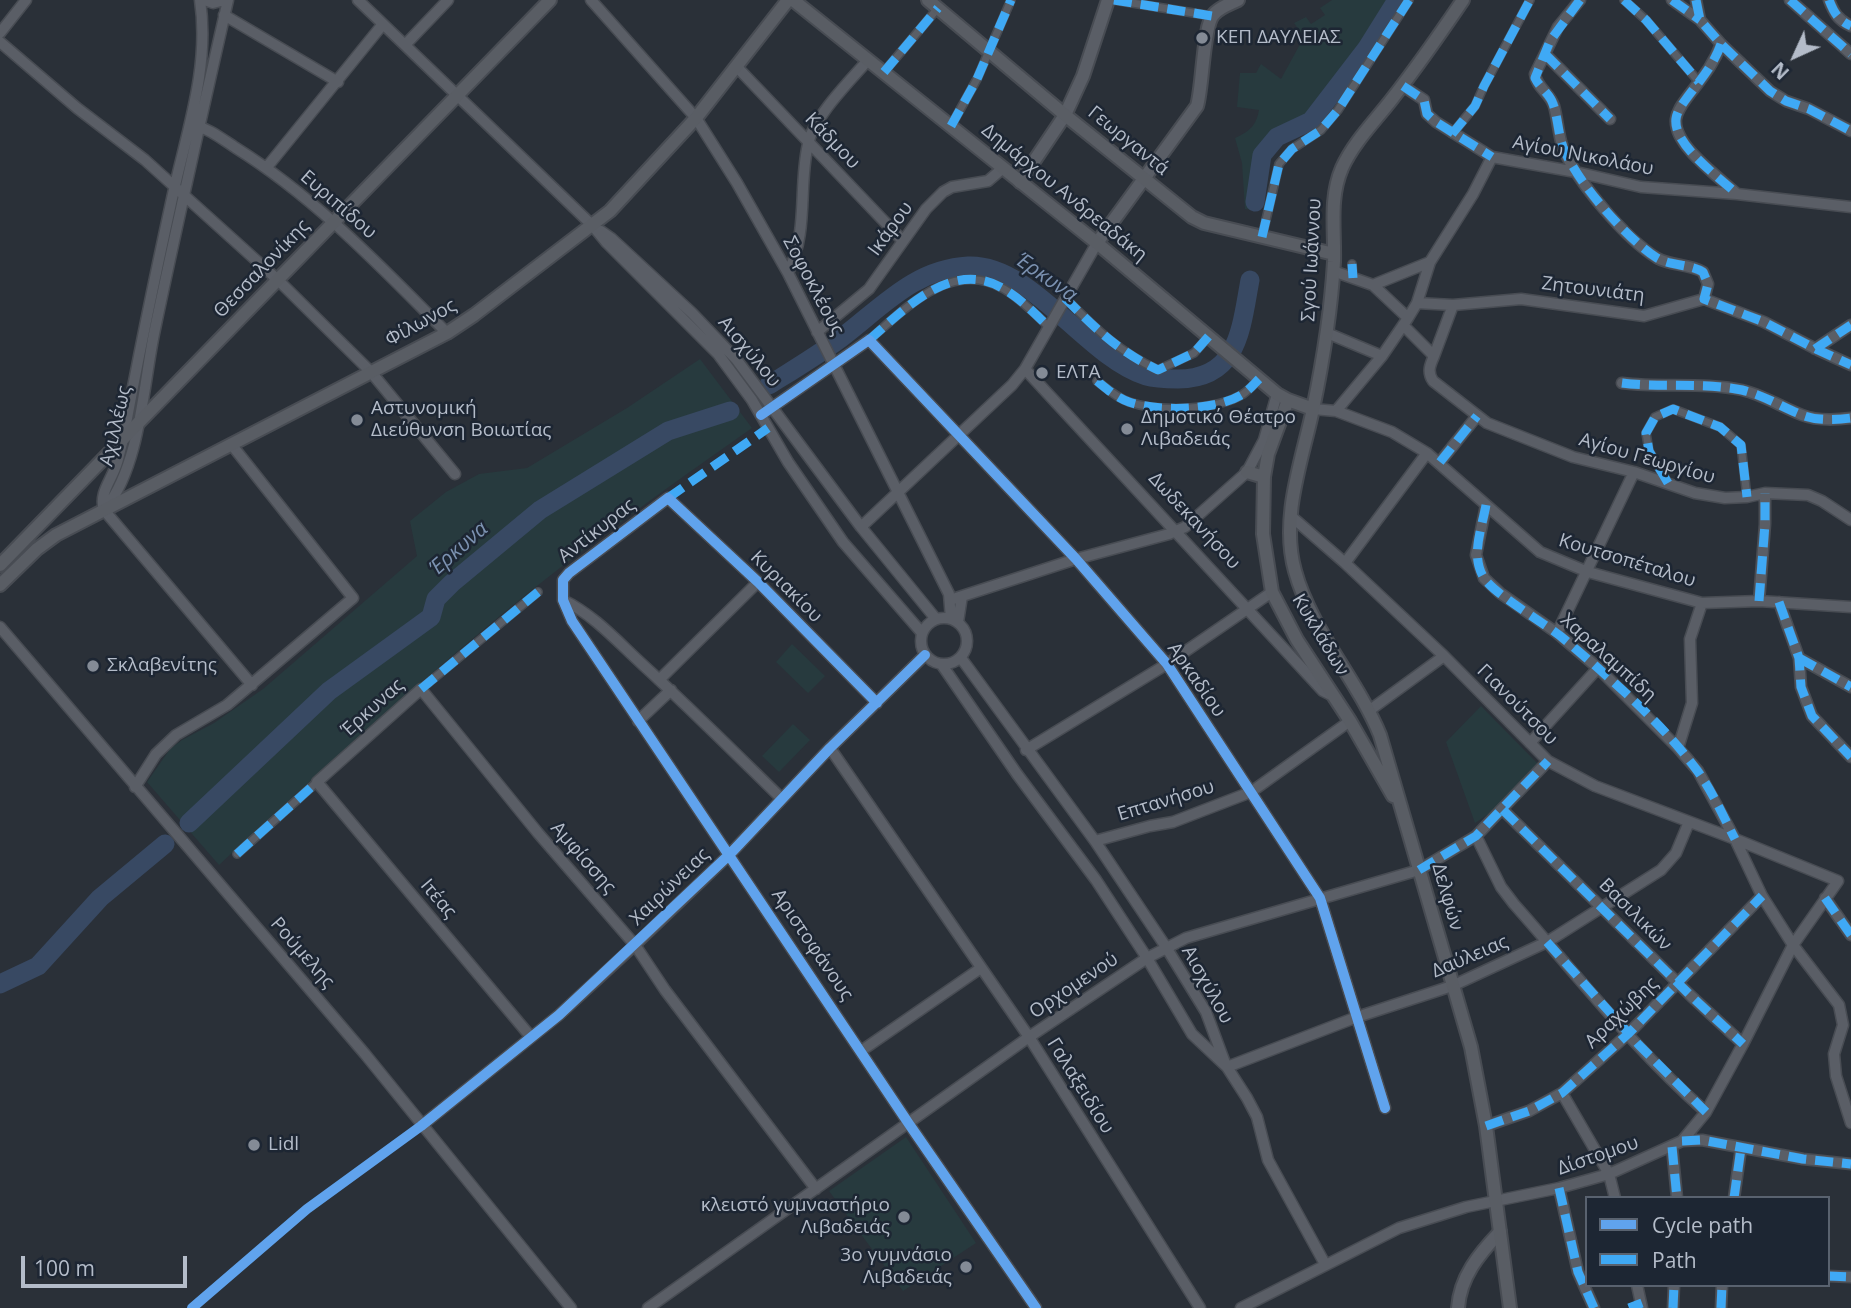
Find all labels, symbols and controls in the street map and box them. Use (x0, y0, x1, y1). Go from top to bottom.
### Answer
north arrow (1760, 21, 1830, 91)
place label: ΚΕΠ ΔΑΥΛΕΙΑΣ (1216, 27, 1341, 49)
marker: ΚΕΠ ΔΑΥΛΕΙΑΣ (1194, 30, 1210, 46)
text: N (1766, 56, 1795, 86)
street label: Γεωργαντά (1083, 102, 1173, 180)
street label: Κάδμου (800, 108, 864, 174)
street label: Δημάρχου Ανδρεαδάκη (977, 119, 1151, 267)
street label: Αγίου Νικολάου (1511, 131, 1655, 181)
street label: Ευριπίδου (295, 166, 381, 244)
street label: Ικάρου (864, 197, 918, 261)
street label: Σγού Ιωάννου (1297, 198, 1327, 322)
street label: Θεσσαλονίκης (209, 215, 315, 323)
street label: Σοφοκλέους (777, 233, 849, 339)
water label: Έρκυνα (1010, 248, 1082, 308)
street label: Ζητουνιάτη (1540, 272, 1646, 308)
street label: Φίλωνος (382, 294, 460, 352)
street label: Αισχύλου (713, 312, 785, 392)
place label: ΕΛΤΑ (1056, 362, 1100, 384)
marker: ΕΛΤΑ (1034, 365, 1050, 381)
street label: Αχιλλέως (96, 383, 136, 469)
place label: Αστυνομική Διεύθυνση Βοιωτίας (371, 398, 551, 442)
place label: Δημοτικό Θέατρο Λιβαδειάς (1141, 407, 1296, 451)
marker: Αστυνομική Διεύθυνση Βοιωτίας (349, 412, 365, 428)
marker: Δημοτικό Θέατρο Λιβαδειάς (1119, 421, 1135, 437)
street label: Αγίου Γεωργίου (1576, 429, 1718, 489)
street label: Δωδεκανήσου (1143, 468, 1245, 574)
street label: Αντίκυρας (554, 494, 640, 568)
water label: Έρκυνα (425, 517, 493, 581)
street label: Κουτσοπέταλου (1556, 529, 1698, 593)
street label: Κυριακίου (745, 546, 827, 628)
street label: Κυκλάδων (1287, 590, 1353, 680)
street label: Χαραλαμπίδη (1555, 609, 1661, 707)
street label: Αρκαδίου (1162, 638, 1230, 722)
place label: Σκλαβενίτης (107, 655, 217, 677)
marker: Σκλαβενίτης (85, 658, 101, 674)
street label: Γιανούτσου (1472, 660, 1562, 750)
street label: Έρκυνας (337, 674, 409, 742)
street label: Επτανήσου (1115, 775, 1217, 827)
street label: Αμφίσσης (546, 817, 620, 899)
street label: Χαιρώνειας (625, 843, 715, 931)
street label: Δελφών (1427, 861, 1467, 933)
street label: Βασιλικών (1594, 874, 1676, 956)
street label: Ιτέας (415, 875, 461, 923)
street label: Αριστοφάνους (766, 885, 858, 1005)
street label: Ρούμελης (265, 913, 339, 993)
street label: Δαύλειας (1428, 931, 1512, 983)
street label: Αισχύλου (1176, 942, 1238, 1028)
street label: Ορχομενού (1025, 948, 1123, 1024)
street label: Αραχώβης (1581, 973, 1663, 1053)
street label: Γαλαξειδίου (1042, 1034, 1118, 1138)
street label: Δίστομου (1554, 1132, 1642, 1180)
place label: Lidl (268, 1134, 299, 1156)
marker: Lidl (246, 1137, 262, 1153)
place label: κλειστό γυμναστήριο Λιβαδειάς (701, 1195, 890, 1239)
legend (1585, 1196, 1830, 1287)
marker: κλειστό γυμναστήριο Λιβαδειάς (896, 1209, 912, 1225)
text: Cycle path (1652, 1211, 1753, 1239)
scale bar (24, 1242, 191, 1286)
place label: 3ο γυμνάσιο Λιβαδειάς (840, 1245, 952, 1289)
text: Path (1652, 1246, 1697, 1274)
text: 100 m (34, 1254, 95, 1282)
marker: 3ο γυμνάσιο Λιβαδειάς (958, 1259, 974, 1275)

